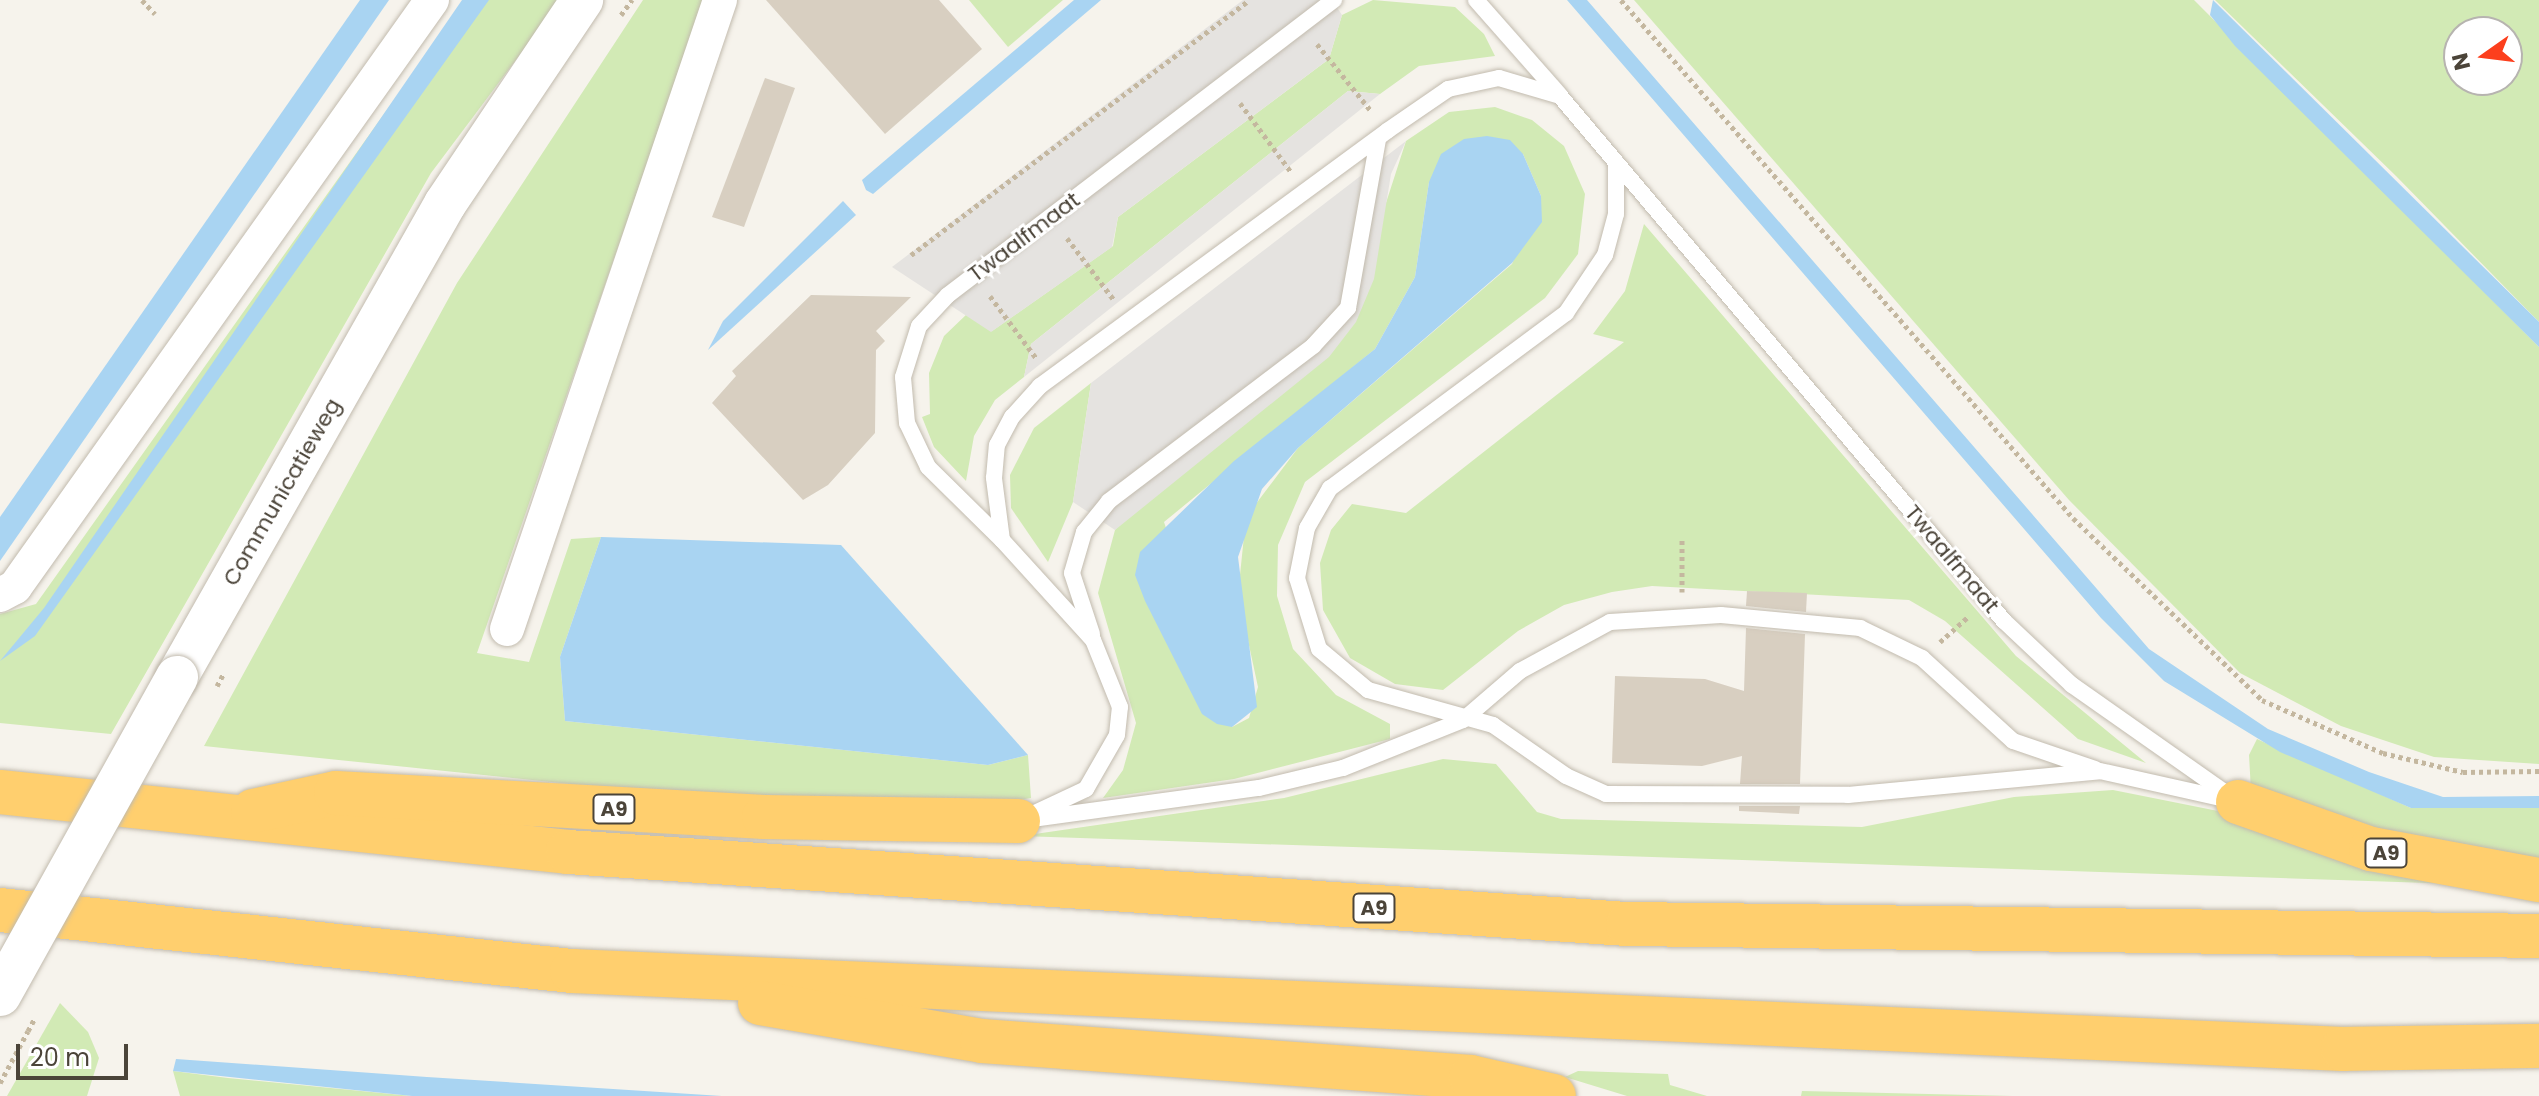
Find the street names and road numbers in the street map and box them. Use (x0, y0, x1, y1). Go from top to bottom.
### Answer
street label: Twaalfmaat (963, 187, 1085, 287)
street label: Communicatieweg (218, 394, 346, 590)
street label: Twaalfmaat (1899, 500, 2005, 618)
road number: A9 (592, 793, 636, 825)
road number: A9 (2364, 837, 2408, 869)
road number: A9 (1352, 892, 1396, 924)

